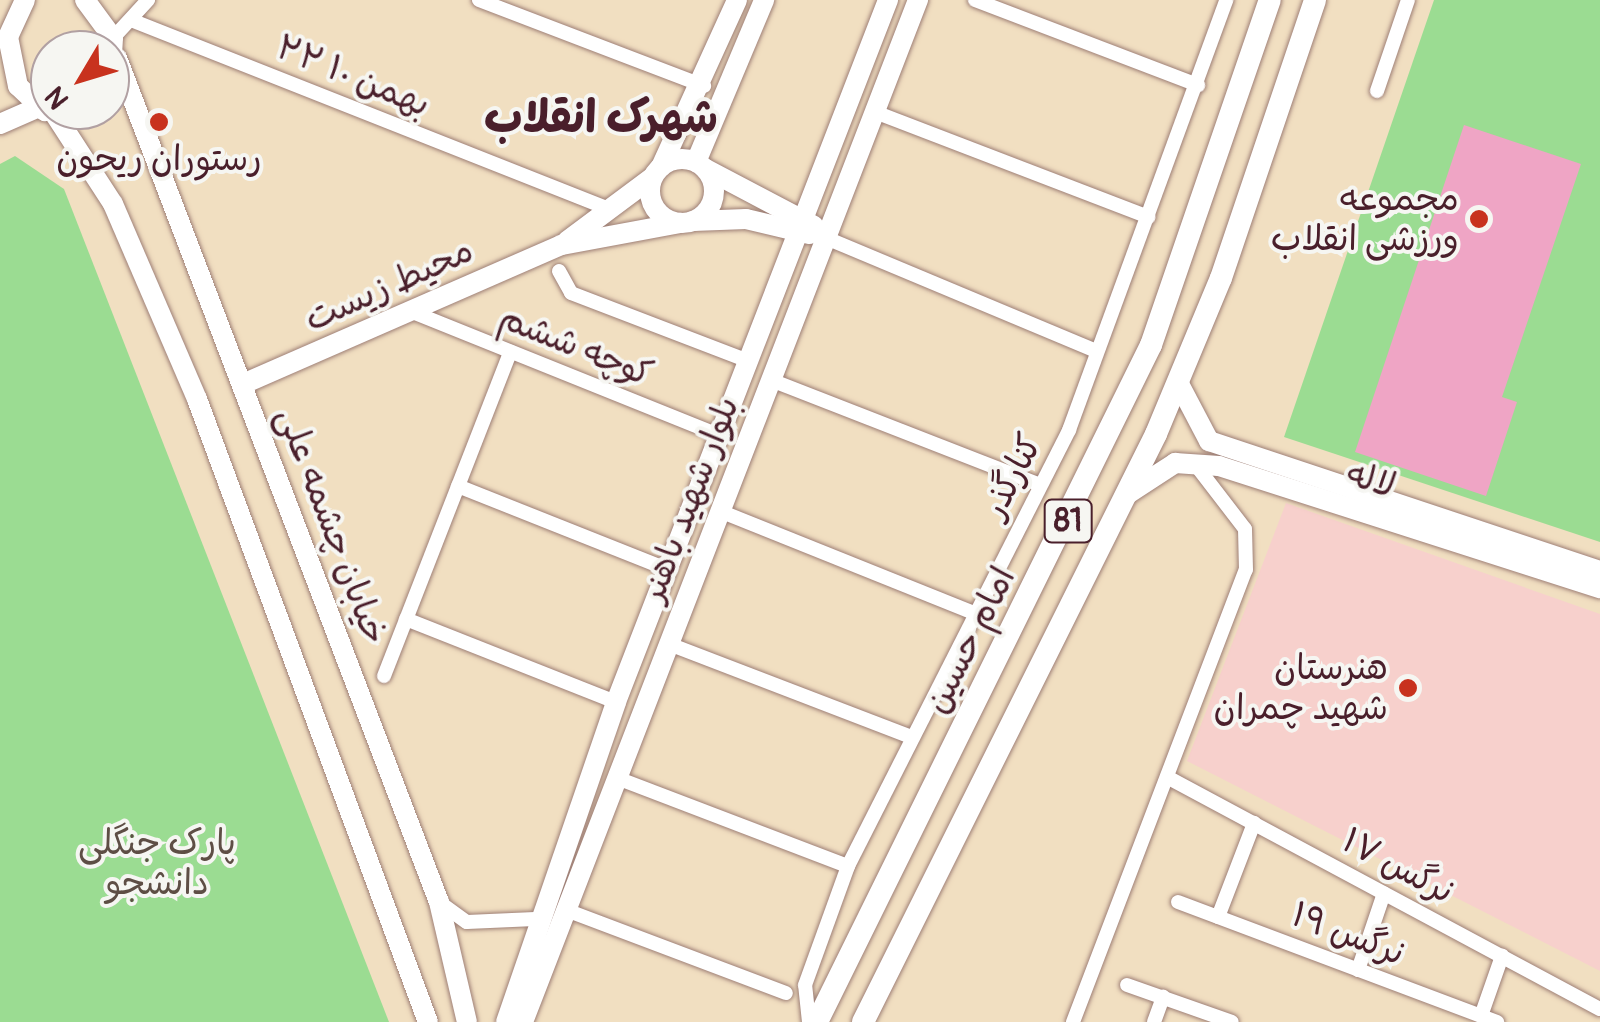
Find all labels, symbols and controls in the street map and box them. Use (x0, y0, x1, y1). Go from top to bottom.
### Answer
street label: ۲۲ بهمن ۱۰ (270, 26, 436, 126)
north arrow (30, 30, 130, 130)
text: N (38, 79, 77, 116)
district label: شهرک انقلاب (484, 92, 718, 146)
marker: رستوران ریحون (148, 111, 170, 133)
place label: رستوران ریحون (56, 138, 262, 180)
place label: مجموعه ورزشی انقلاب (1271, 178, 1459, 260)
marker: مجموعه ورزشی انقلاب (1468, 208, 1490, 230)
street label: محیط زیست (298, 229, 480, 341)
street label: کوچه ششم (493, 296, 659, 396)
street label: بلوار شهید باهنر (632, 391, 748, 607)
street label: خیابان چشمه علی (268, 402, 396, 650)
street label: کنارگذر (973, 427, 1051, 525)
street label: لاله (1341, 452, 1401, 508)
road number: 81 (1043, 494, 1093, 548)
street label: امام حسین (915, 560, 1025, 720)
place label: هنرستان شهید چمران (1214, 647, 1388, 729)
marker: هنرستان شهید چمران (1397, 677, 1419, 699)
street label: نرگس ۱۷ (1335, 819, 1461, 913)
park label: پارک جنگلی دانشجو (78, 822, 236, 904)
street label: نرگس ۱۹ (1286, 893, 1410, 975)

